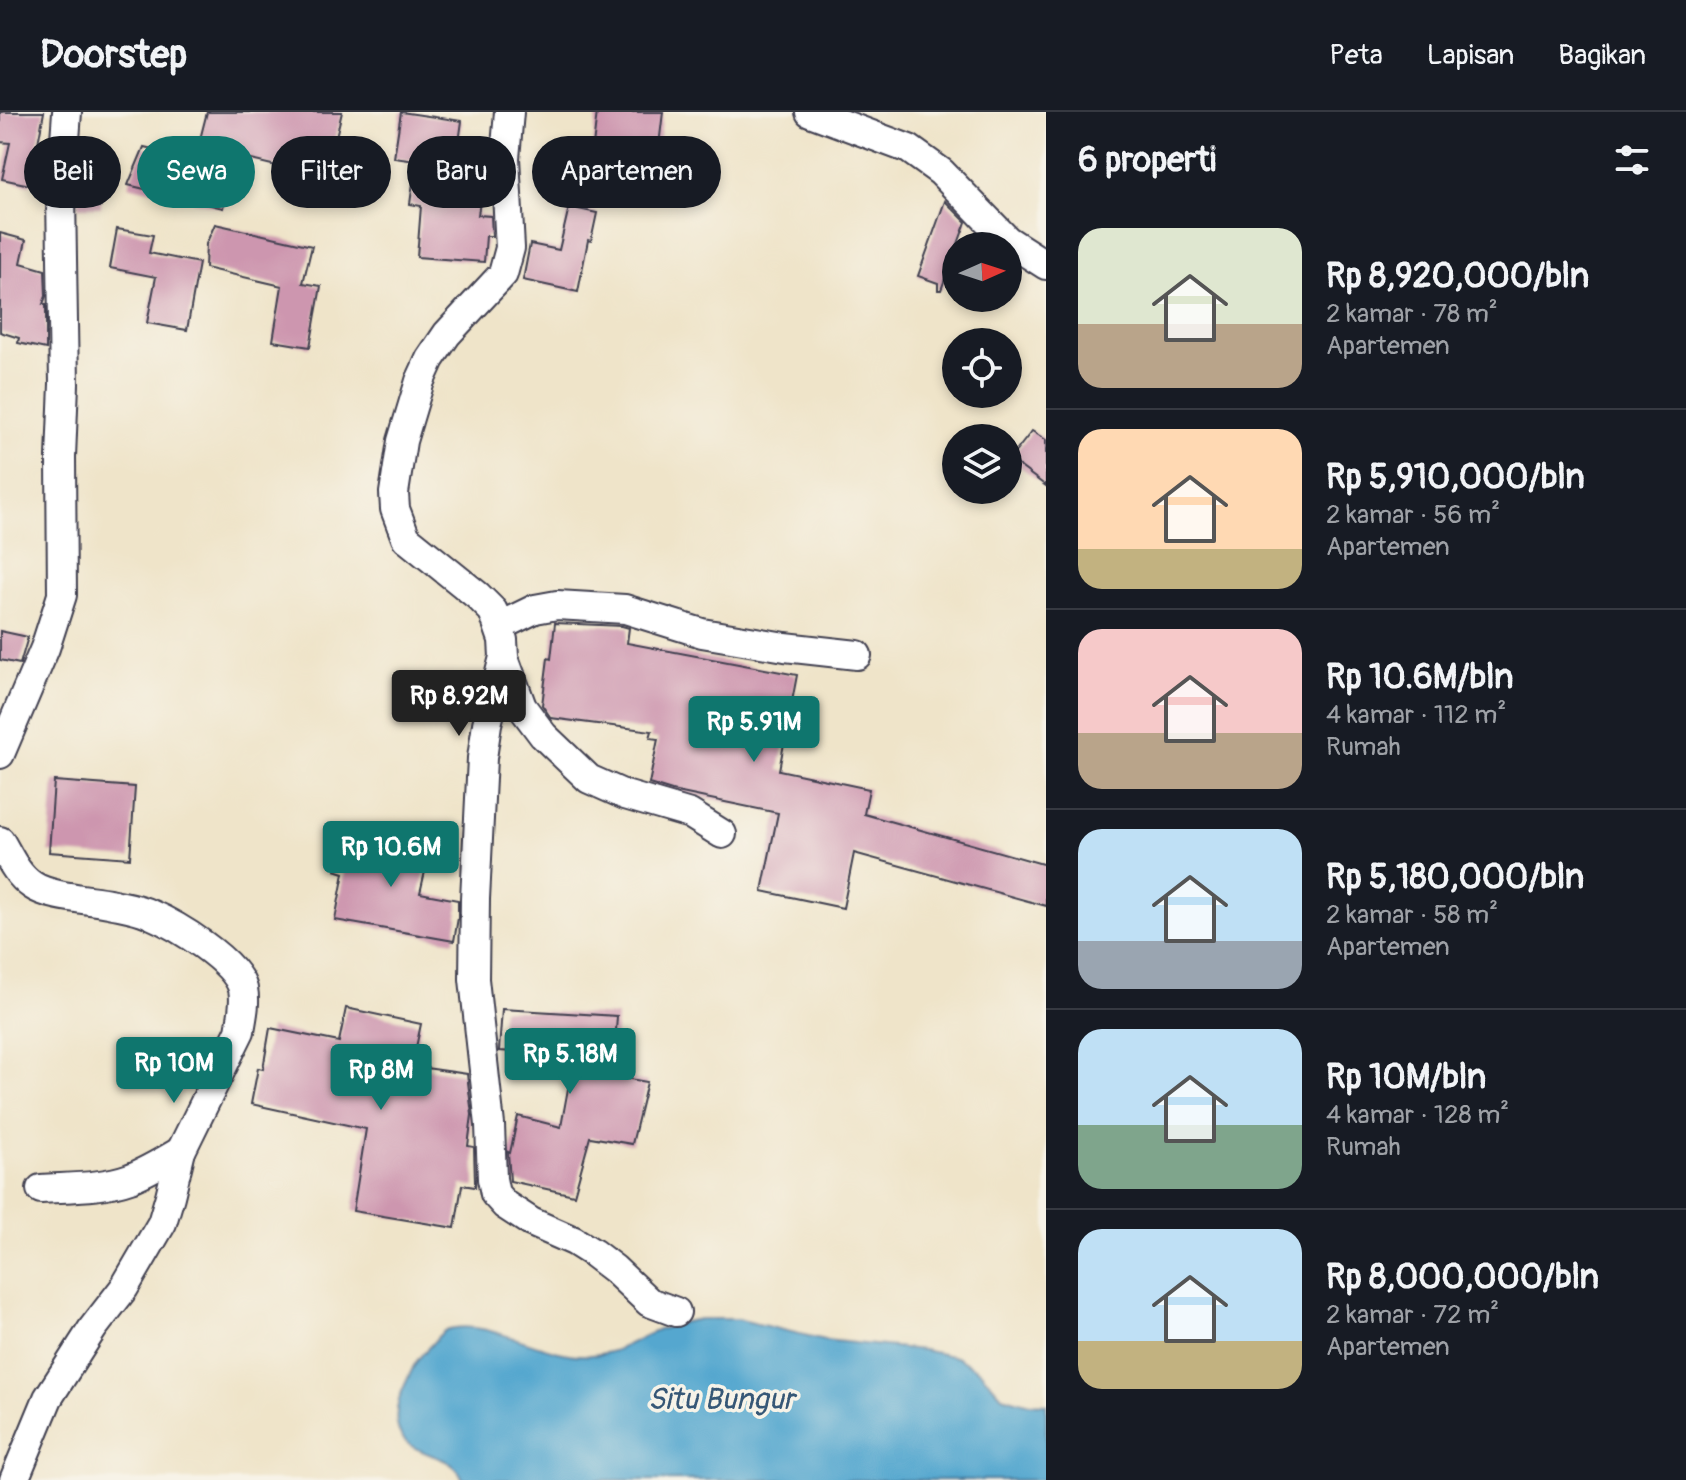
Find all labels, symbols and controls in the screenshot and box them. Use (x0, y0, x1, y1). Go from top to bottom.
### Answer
text: Doorstep (40, 31, 187, 79)
text: Peta (1329, 38, 1383, 73)
text: Lapisan (1427, 38, 1514, 73)
text: Bagikan (1558, 38, 1646, 73)
chip: Beli (24, 136, 121, 208)
chip: Sewa (137, 136, 255, 208)
chip: Filter (271, 136, 391, 208)
chip: Baru (407, 136, 516, 208)
chip: Apartemen (532, 136, 721, 208)
icon: filters (1610, 138, 1654, 182)
text: 6 properti (1078, 139, 1216, 182)
north arrow (942, 232, 1022, 312)
map controls (942, 232, 1022, 504)
text: Rp 8,920,000/bln (1326, 255, 1589, 298)
icon: home (1142, 260, 1238, 356)
text: 2 kamar · 78 m² (1326, 298, 1498, 330)
button: locate (942, 328, 1022, 408)
text: Apartemen (1326, 330, 1450, 362)
button: layers (942, 424, 1022, 504)
text: Rp 5,910,000/bln (1326, 456, 1585, 499)
icon: home (1142, 461, 1238, 557)
text: 2 kamar · 56 m² (1326, 499, 1500, 531)
text: Apartemen (1326, 531, 1450, 563)
text: Rp 10.6M/bln (1326, 656, 1514, 699)
icon: home (1142, 661, 1238, 757)
pin: Rp 8.92M (376, 670, 542, 738)
text: Rp 8.92M (410, 680, 508, 712)
pin: Rp 5.91M (671, 696, 837, 764)
text: 4 kamar · 112 m² (1326, 699, 1506, 731)
text: Rp 5.91M (706, 706, 802, 738)
text: Rumah (1326, 731, 1401, 763)
pin: Rp 10.6M (308, 821, 474, 889)
text: Rp 10.6M (341, 831, 441, 863)
text: Rp 5,180,000/bln (1326, 856, 1584, 899)
icon: home (1142, 861, 1238, 957)
text: 2 kamar · 58 m² (1326, 899, 1498, 931)
text: Apartemen (1326, 931, 1450, 963)
pin: Rp 5.18M (487, 1028, 653, 1096)
pin: Rp 10M (109, 1037, 239, 1105)
text: Rp 5.18M (523, 1038, 617, 1070)
pin: Rp 8M (325, 1044, 437, 1112)
text: Rp 10M (134, 1047, 214, 1079)
text: Rp 8M (349, 1054, 413, 1086)
text: Rp 10M/bln (1326, 1056, 1486, 1099)
icon: home (1142, 1061, 1238, 1157)
text: 4 kamar · 128 m² (1326, 1099, 1509, 1131)
text: Rumah (1326, 1131, 1401, 1163)
text: Rp 8,000,000/bln (1326, 1256, 1599, 1299)
icon: home (1142, 1261, 1238, 1357)
text: 2 kamar · 72 m² (1326, 1299, 1499, 1331)
text: Apartemen (1326, 1331, 1450, 1363)
water label: Situ Bungur (648, 1381, 798, 1418)

